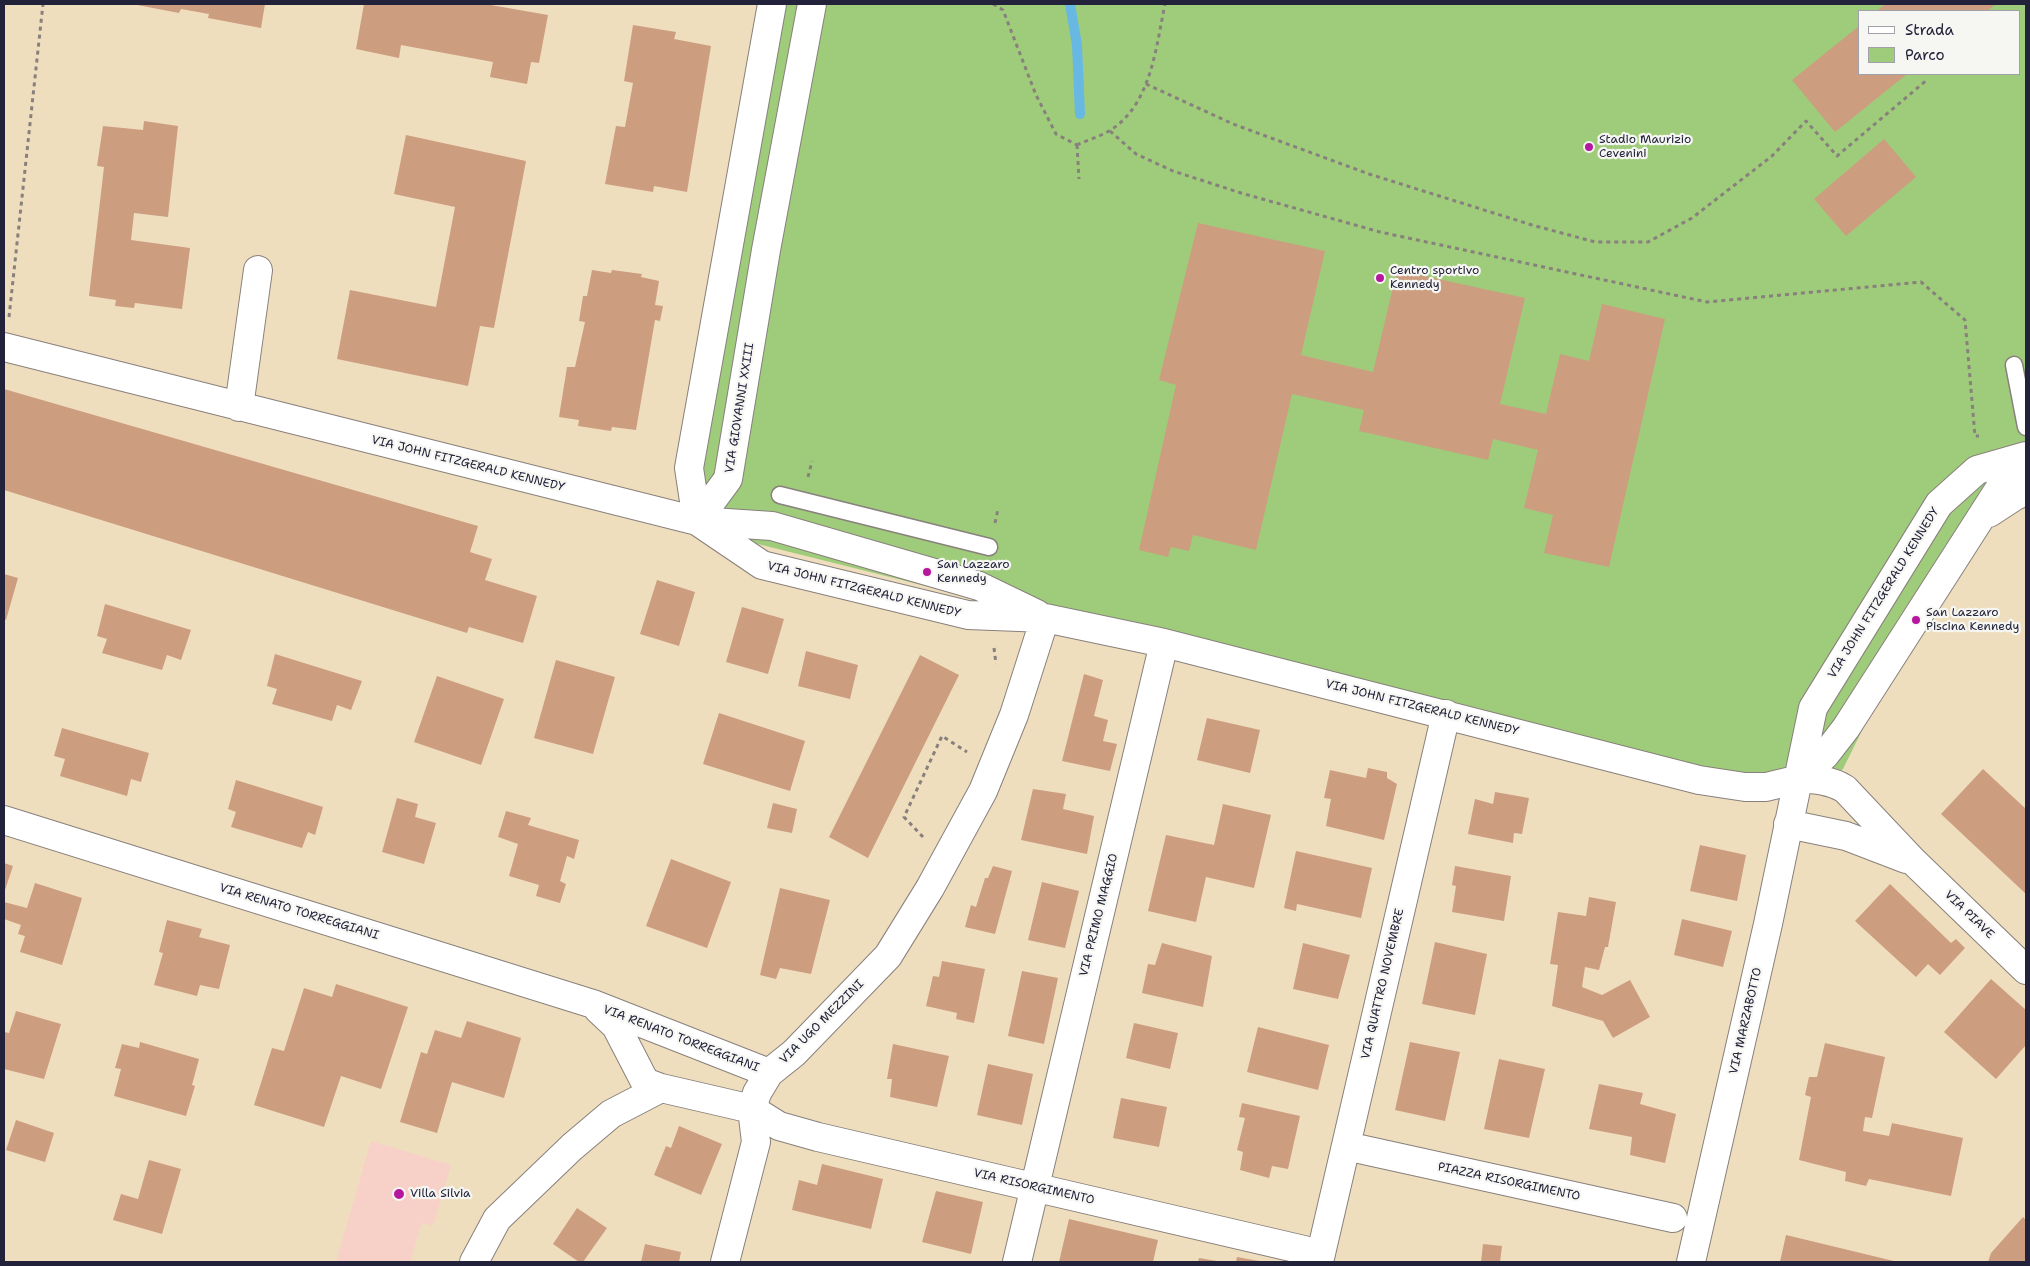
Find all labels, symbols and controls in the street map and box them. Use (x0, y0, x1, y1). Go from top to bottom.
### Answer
legend (1858, 10, 2020, 75)
text: Strada (1905, 20, 1954, 40)
text: Parco (1905, 45, 1945, 65)
place label: Stadio Maurizio Cevenini (1599, 133, 1691, 161)
marker: Stadio Maurizio Cevenini (1583, 141, 1595, 153)
place label: Centro sportivo Kennedy (1390, 264, 1479, 292)
marker: Centro sportivo Kennedy (1374, 272, 1386, 284)
street label: VIA GIOVANNI XXIII (723, 342, 757, 474)
street label: VIA JOHN FITZGERALD KENNEDY (370, 433, 566, 495)
street label: VIA JOHN FITZGERALD KENNEDY (1825, 505, 1943, 681)
place label: San Lazzaro Kennedy (937, 558, 1010, 586)
street label: VIA JOHN FITZGERALD KENNEDY (766, 559, 962, 621)
marker: San Lazzaro Kennedy (921, 566, 933, 578)
place label: San Lazzaro Piscina Kennedy (1926, 606, 2019, 634)
marker: San Lazzaro Piscina Kennedy (1910, 614, 1922, 626)
street label: VIA JOHN FITZGERALD KENNEDY (1324, 677, 1520, 739)
street label: VIA PRIMO MAGGIO (1077, 852, 1121, 978)
street label: VIA RENATO TORREGGIANI (217, 881, 381, 943)
street label: VIA PIAVE (1941, 888, 1997, 942)
street label: VIA QUATTRO NOVEMBRE (1359, 907, 1407, 1061)
street label: VIA MARZABOTTO (1727, 966, 1765, 1076)
street label: VIA UGO MEZZINI (777, 977, 867, 1067)
street label: VIA RENATO TORREGGIANI (601, 1003, 761, 1075)
street label: PIAZZA RISORGIMENTO (1437, 1160, 1581, 1204)
street label: VIA RISORGIMENTO (972, 1166, 1096, 1208)
marker: Villa Silvia (392, 1187, 406, 1201)
place label: Villa Silvia (410, 1187, 471, 1201)

